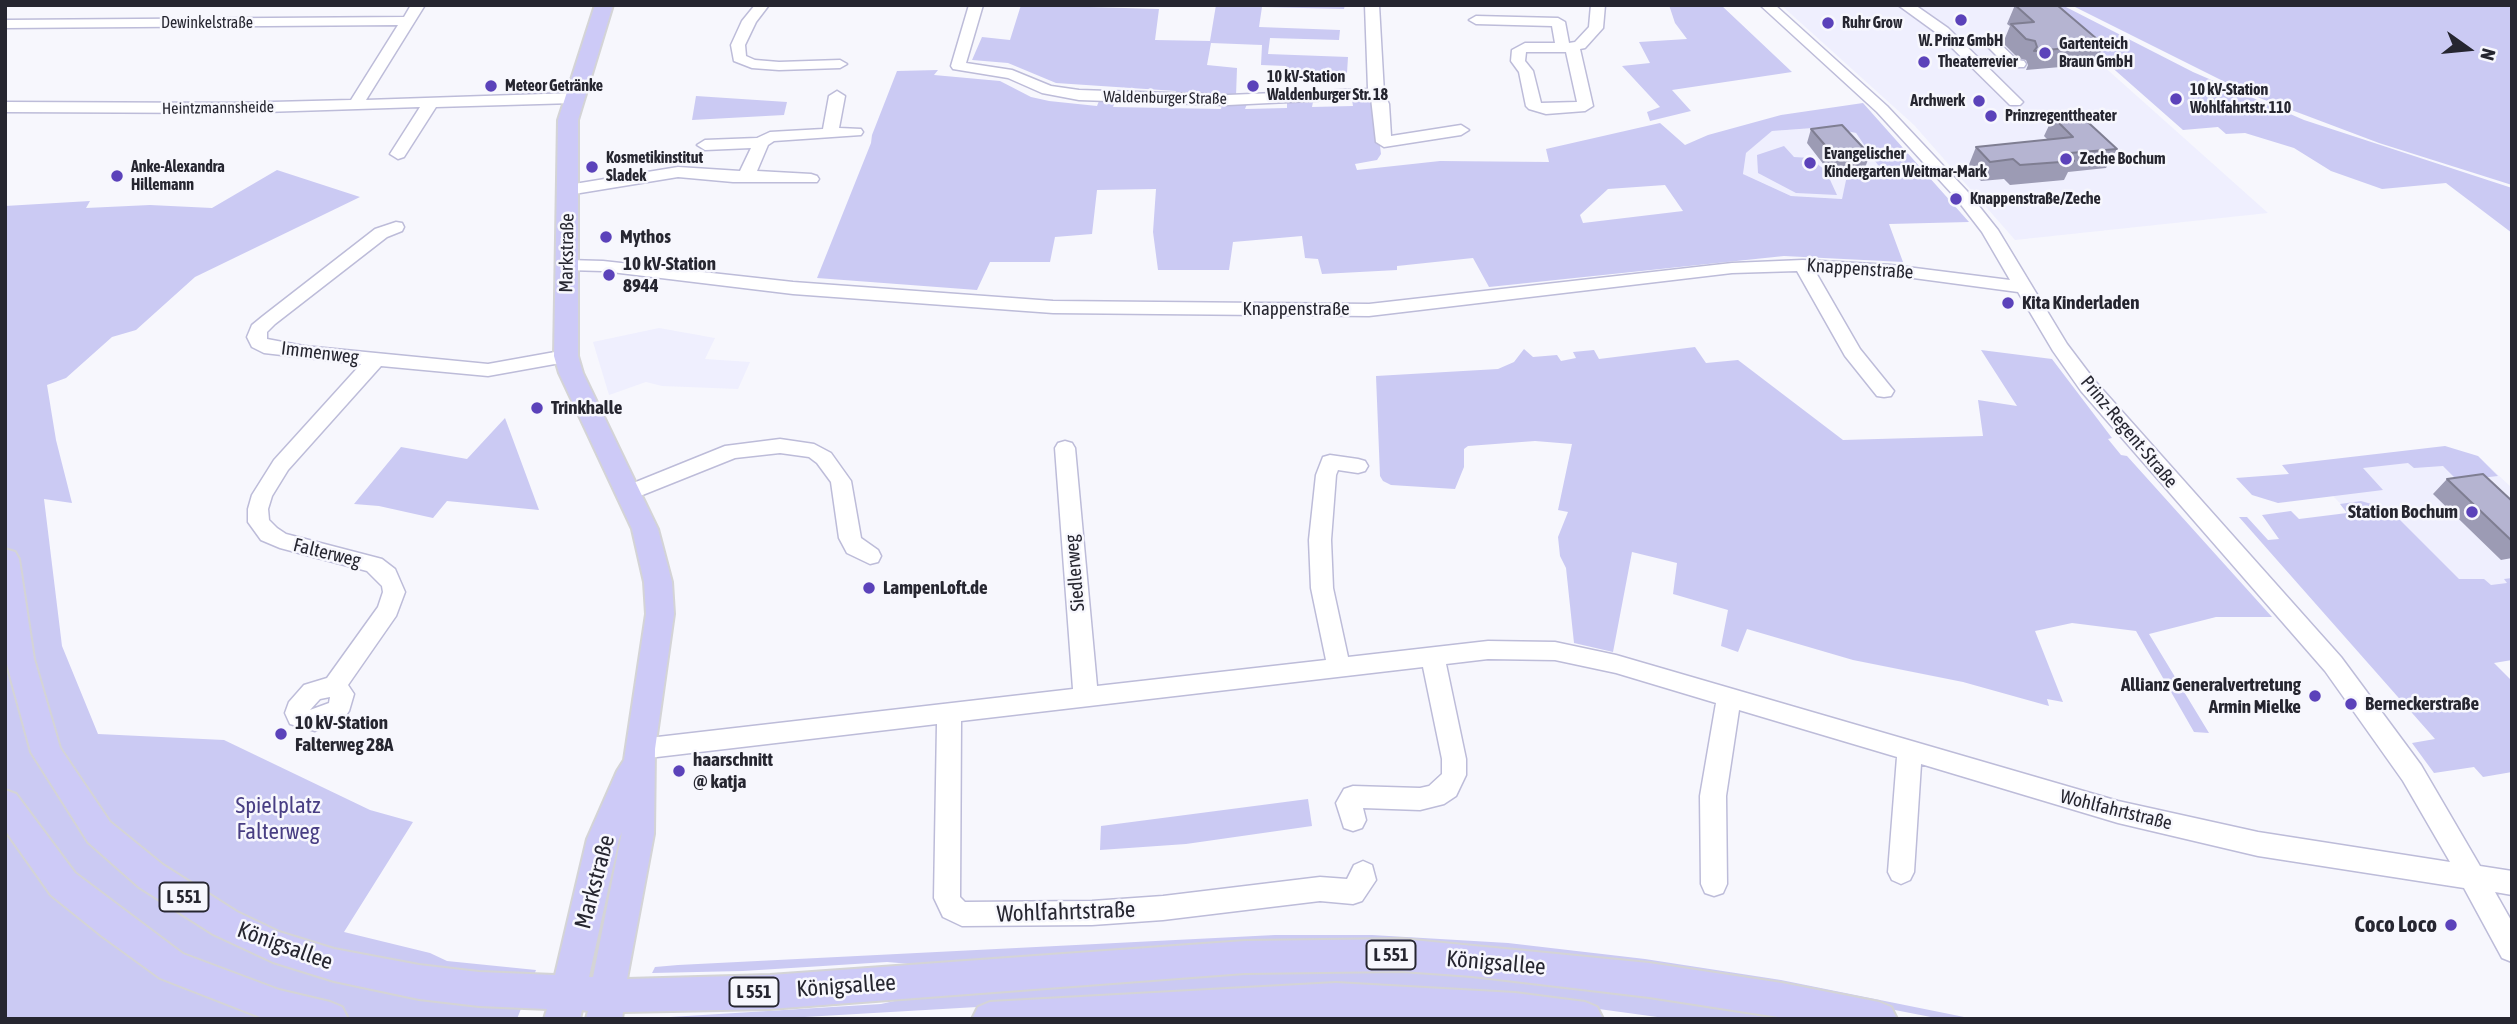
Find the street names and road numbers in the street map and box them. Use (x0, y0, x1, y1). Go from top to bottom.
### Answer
street label: Dewinkelstraße (161, 13, 253, 33)
street label: Waldenburger Straße (1103, 87, 1227, 109)
street label: Heintzmannsheide (162, 97, 274, 119)
street label: Markstraße (555, 213, 579, 293)
street label: Knappenstraße (1806, 254, 1914, 284)
street label: Knappenstraße (1242, 298, 1350, 320)
street label: Immenweg (280, 337, 360, 369)
street label: Prinz-Regent-Straße (2076, 371, 2182, 493)
street label: Falterweg (291, 534, 363, 572)
street label: Siedlerweg (1060, 534, 1090, 612)
street label: Wohlfahrtstraße (2058, 785, 2174, 835)
street label: Markstraße (569, 832, 621, 932)
road number: L 551 (160, 882, 208, 912)
street label: Wohlfahrtstraße (996, 896, 1136, 928)
street label: Königsallee (234, 916, 336, 976)
road number: L 551 (1366, 940, 1416, 970)
street label: Königsallee (1445, 945, 1547, 981)
street label: Königsallee (795, 969, 897, 1003)
road number: L 551 (730, 978, 778, 1007)

